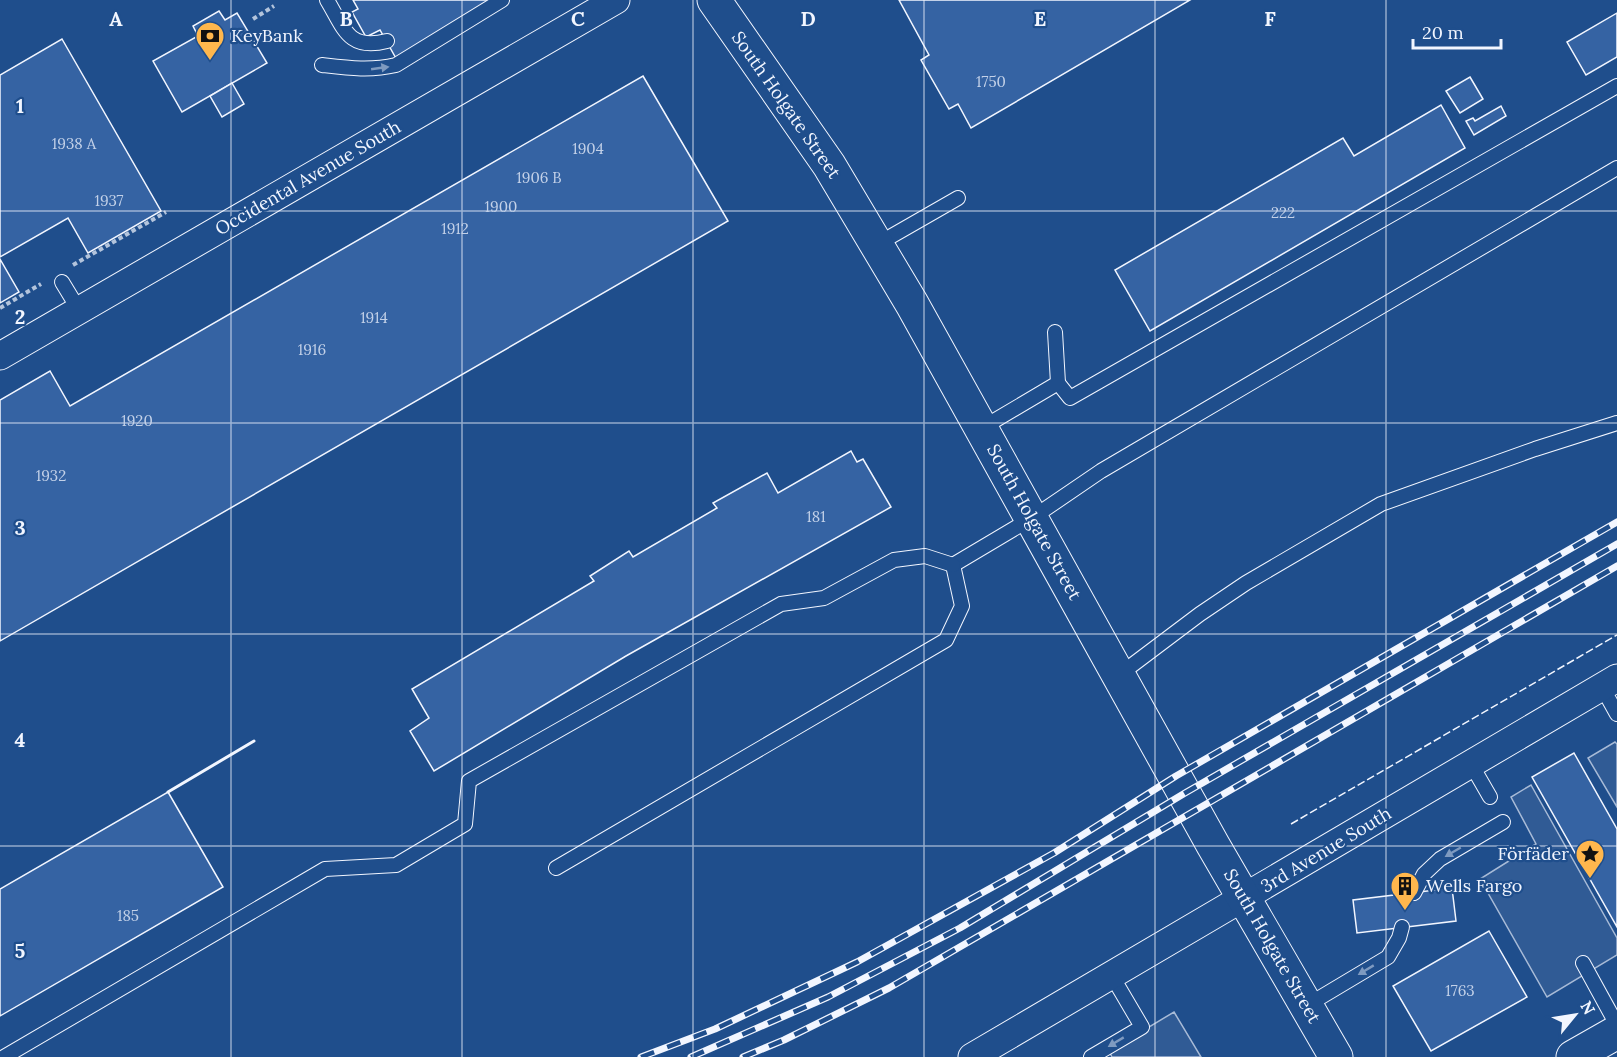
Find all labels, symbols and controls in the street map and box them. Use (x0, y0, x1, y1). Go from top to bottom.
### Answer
text: A (109, 6, 123, 31)
text: B (339, 6, 353, 31)
text: C (571, 6, 585, 31)
text: D (800, 6, 816, 31)
text: E (1034, 6, 1046, 31)
text: F (1264, 6, 1276, 31)
scale bar (1413, 12, 1502, 50)
bank icon: KeyBank (194, 20, 226, 62)
text: 20 m (1422, 21, 1464, 44)
place label: KeyBank (231, 24, 303, 47)
street label: South Holgate Street (727, 27, 846, 183)
one-way arrow (371, 63, 390, 72)
house number: 1750 (976, 72, 1006, 91)
text: 1 (16, 93, 24, 118)
street label: Occidental Avenue South (211, 115, 405, 240)
house number: 1938 A (52, 134, 97, 153)
house number: 1904 (572, 139, 604, 158)
house number: 1906 B (516, 168, 562, 187)
house number: 1937 (94, 191, 124, 210)
house number: 1900 (485, 197, 517, 216)
house number: 222 (1271, 203, 1295, 222)
house number: 1912 (441, 219, 469, 238)
text: 2 (15, 304, 25, 329)
house number: 1914 (360, 308, 388, 327)
house number: 1916 (298, 340, 326, 359)
house number: 1920 (121, 411, 153, 430)
street label: South Holgate Street (982, 440, 1087, 604)
house number: 1932 (36, 466, 66, 485)
house number: 181 (806, 507, 826, 526)
text: 3 (14, 515, 26, 540)
text: 4 (15, 727, 26, 752)
street label: 3rd Avenue South (1256, 801, 1395, 898)
place icon: Förfäder (1574, 838, 1606, 880)
place label: Förfäder (1497, 842, 1569, 865)
one-way arrow (1445, 846, 1461, 857)
street label: South Holgate Street (1219, 864, 1326, 1027)
building icon: Wells Fargo (1389, 870, 1421, 912)
place label: Wells Fargo (1426, 874, 1522, 897)
house number: 185 (117, 906, 139, 925)
text: 5 (15, 938, 26, 963)
one-way arrow (1358, 964, 1374, 975)
house number: 1763 (1445, 981, 1475, 1000)
north arrow (1545, 985, 1605, 1045)
text: N (1576, 997, 1600, 1018)
one-way arrow (1108, 1036, 1125, 1046)

